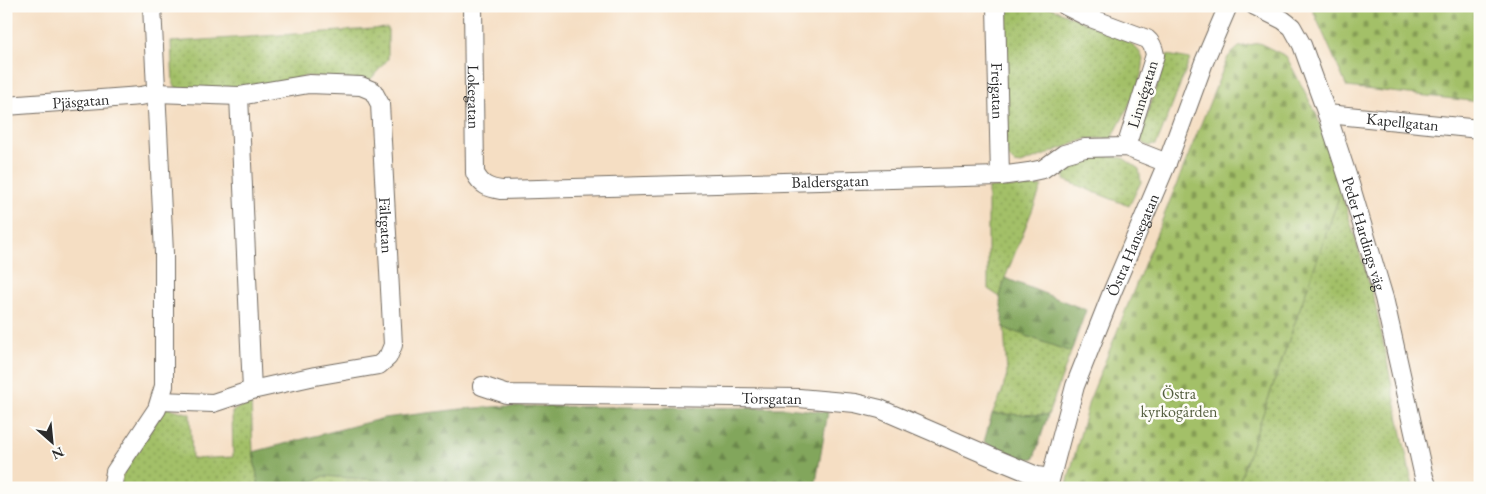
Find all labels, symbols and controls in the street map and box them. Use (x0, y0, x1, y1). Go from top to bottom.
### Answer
street label: Linnégatan (1122, 57, 1163, 130)
street label: Frejgatan (986, 62, 1009, 120)
street label: Lokegatan (463, 65, 484, 130)
street label: Pjäsgatan (52, 88, 111, 114)
street label: Kapellgatan (1365, 108, 1440, 136)
street label: Baldersgatan (791, 170, 870, 193)
street label: Peder Hardings väg (1337, 174, 1391, 294)
street label: Östra Hansegatan (1102, 190, 1164, 300)
street label: Fältgatan (374, 197, 398, 254)
park label: Östra kyrkogården (1141, 383, 1218, 422)
street label: Torsgatan (741, 387, 803, 409)
north arrow (28, 416, 78, 466)
text: N (48, 443, 67, 464)

